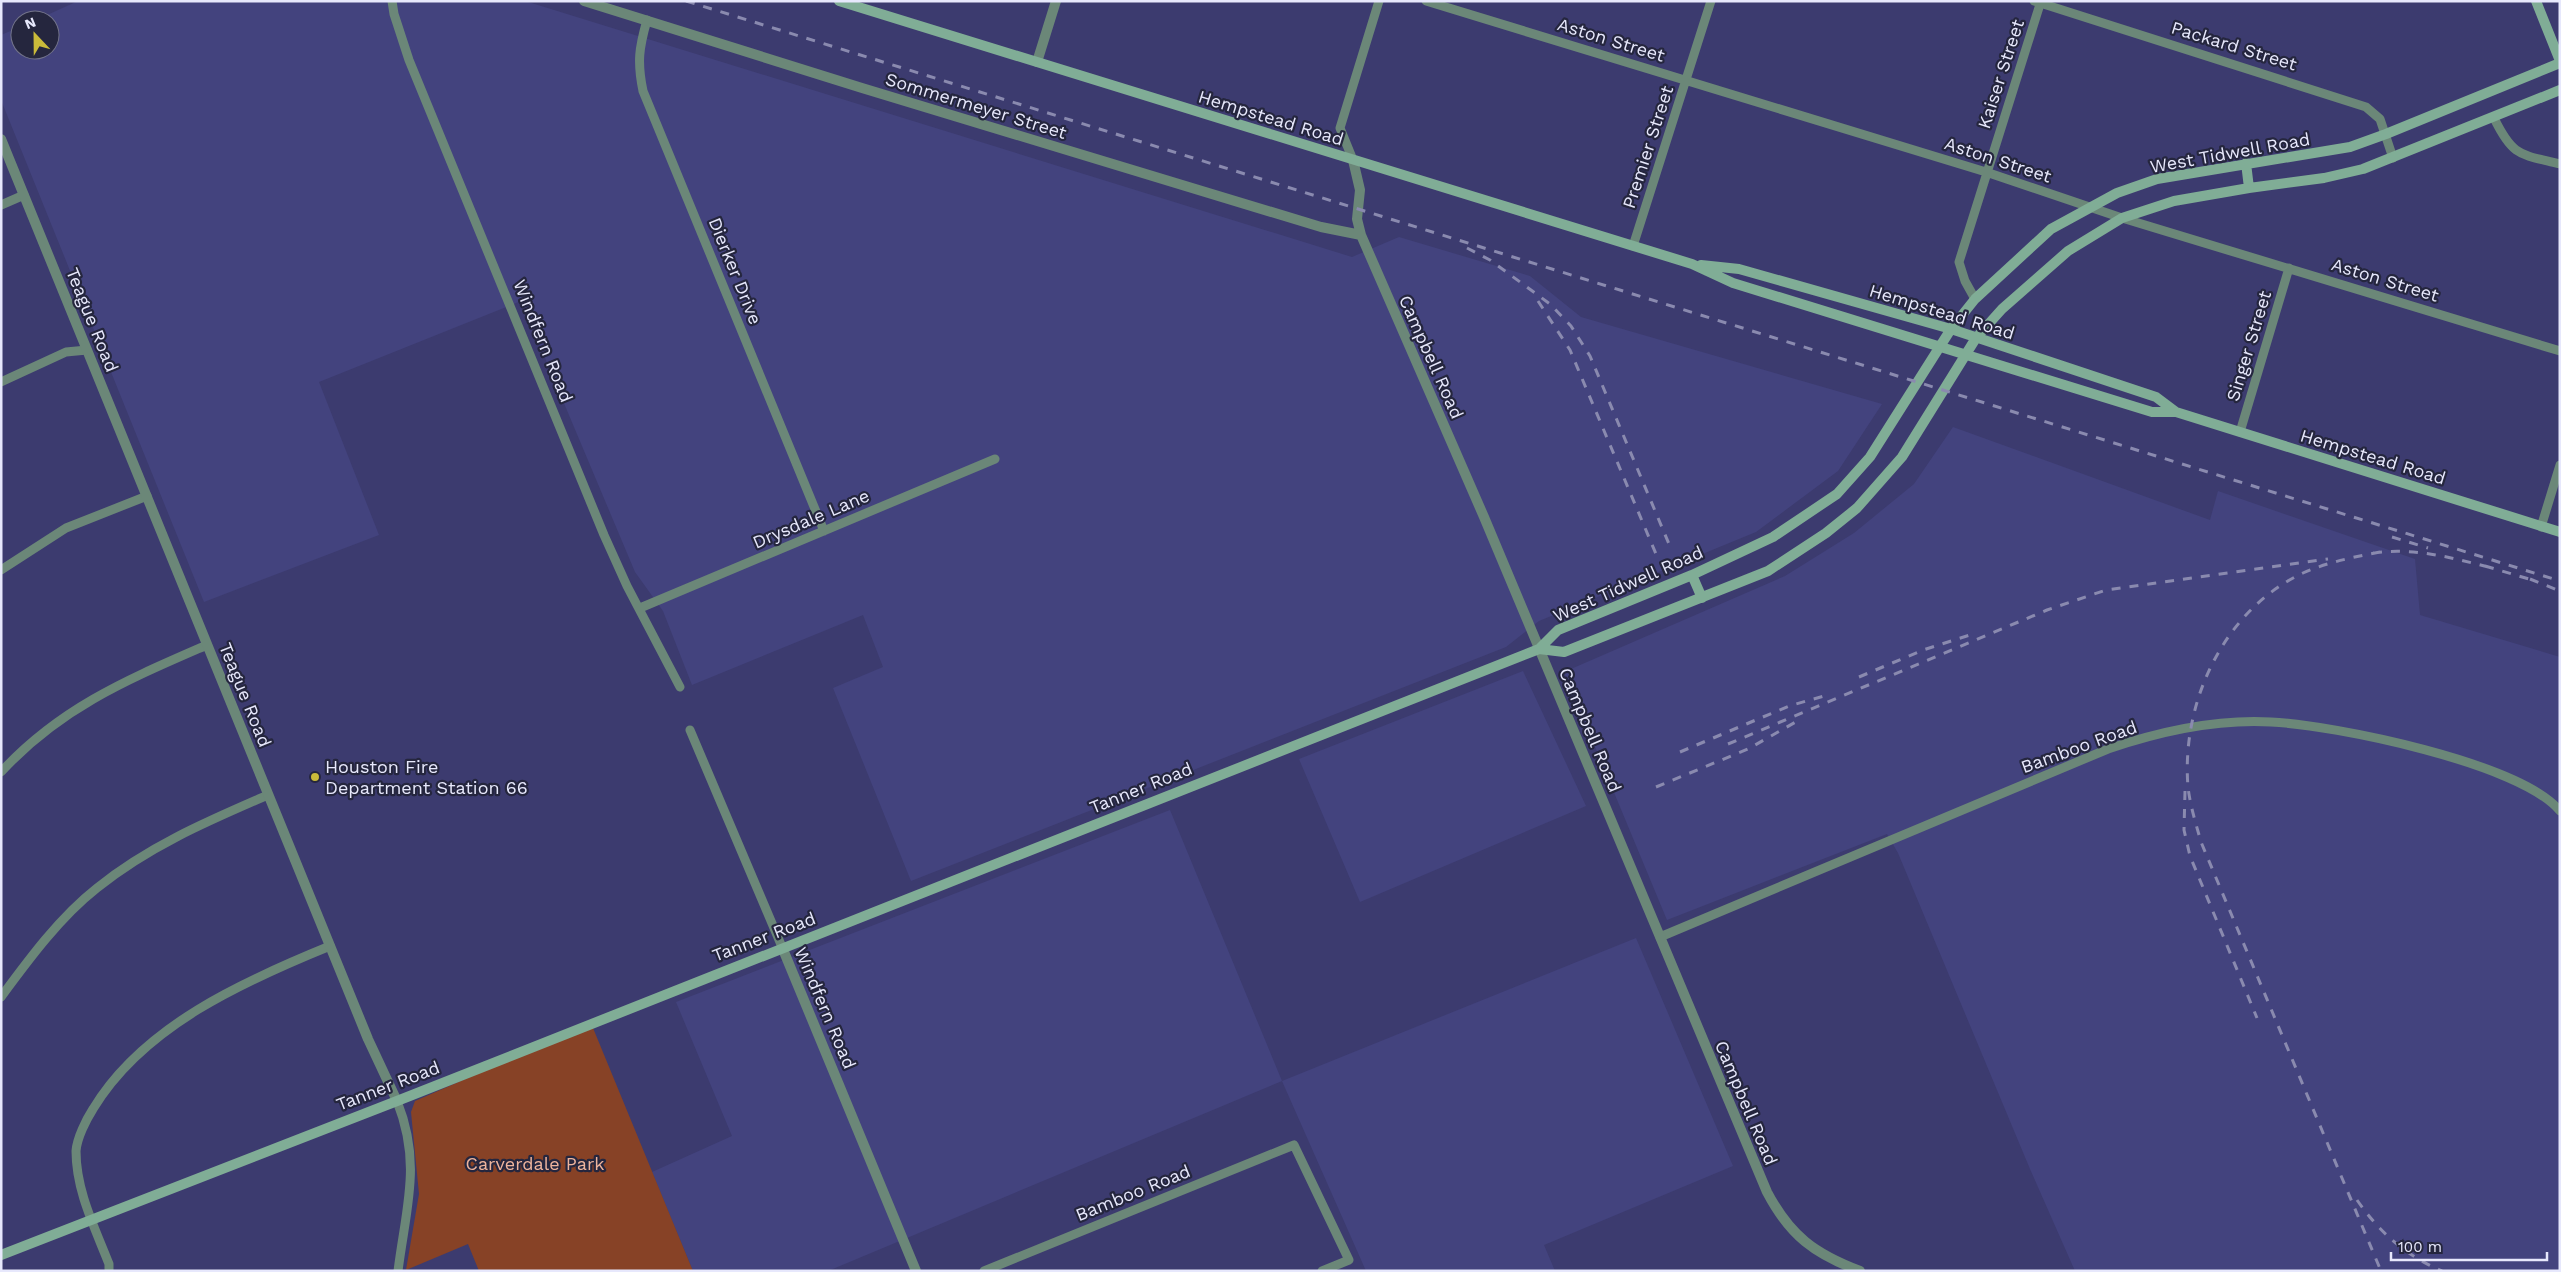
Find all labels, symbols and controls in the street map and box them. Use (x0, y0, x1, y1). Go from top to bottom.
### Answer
north arrow (10, 10, 60, 60)
street label: Aston Street (1555, 13, 1668, 66)
text: N (22, 14, 38, 32)
street label: Kaiser Street (1973, 16, 2028, 131)
street label: Packard Street (2169, 16, 2300, 75)
street label: Sommermeyer Street (883, 68, 1070, 143)
street label: Premier Street (1618, 82, 1677, 211)
street label: Hempstead Road (1196, 85, 1346, 150)
street label: West Tidwell Road (2148, 128, 2312, 177)
street label: Aston Street (1942, 132, 2055, 187)
street label: Dierker Drive (704, 214, 766, 327)
street label: Aston Street (2329, 253, 2442, 306)
street label: Teague Road (62, 265, 123, 375)
street label: Windfern Road (509, 276, 578, 405)
street label: Hempstead Road (1867, 279, 2017, 344)
street label: Singer Street (2222, 288, 2275, 404)
street label: Campbell Road (1395, 292, 1468, 422)
street label: Hempstead Road (2298, 424, 2448, 489)
street label: Drysdale Lane (749, 484, 872, 553)
street label: West Tidwell Road (1550, 541, 1706, 626)
street label: Teague Road (215, 640, 276, 750)
street label: Campbell Road (1555, 664, 1626, 795)
street label: Bamboo Road (2018, 716, 2140, 777)
place label: Houston Fire Department Station 66 (325, 756, 528, 798)
street label: Tanner Road (1086, 757, 1195, 818)
marker: Houston Fire Department Station 66 (309, 771, 321, 783)
street label: Tanner Road (709, 907, 818, 966)
street label: Windfern Road (790, 944, 861, 1072)
street label: Campbell Road (1711, 1037, 1782, 1168)
street label: Tanner Road (333, 1056, 442, 1115)
park label: Carverdale Park (466, 1153, 604, 1174)
street label: Bamboo Road (1072, 1160, 1193, 1225)
scale bar (2391, 1230, 2547, 1262)
text: 100 m (2398, 1238, 2442, 1256)

